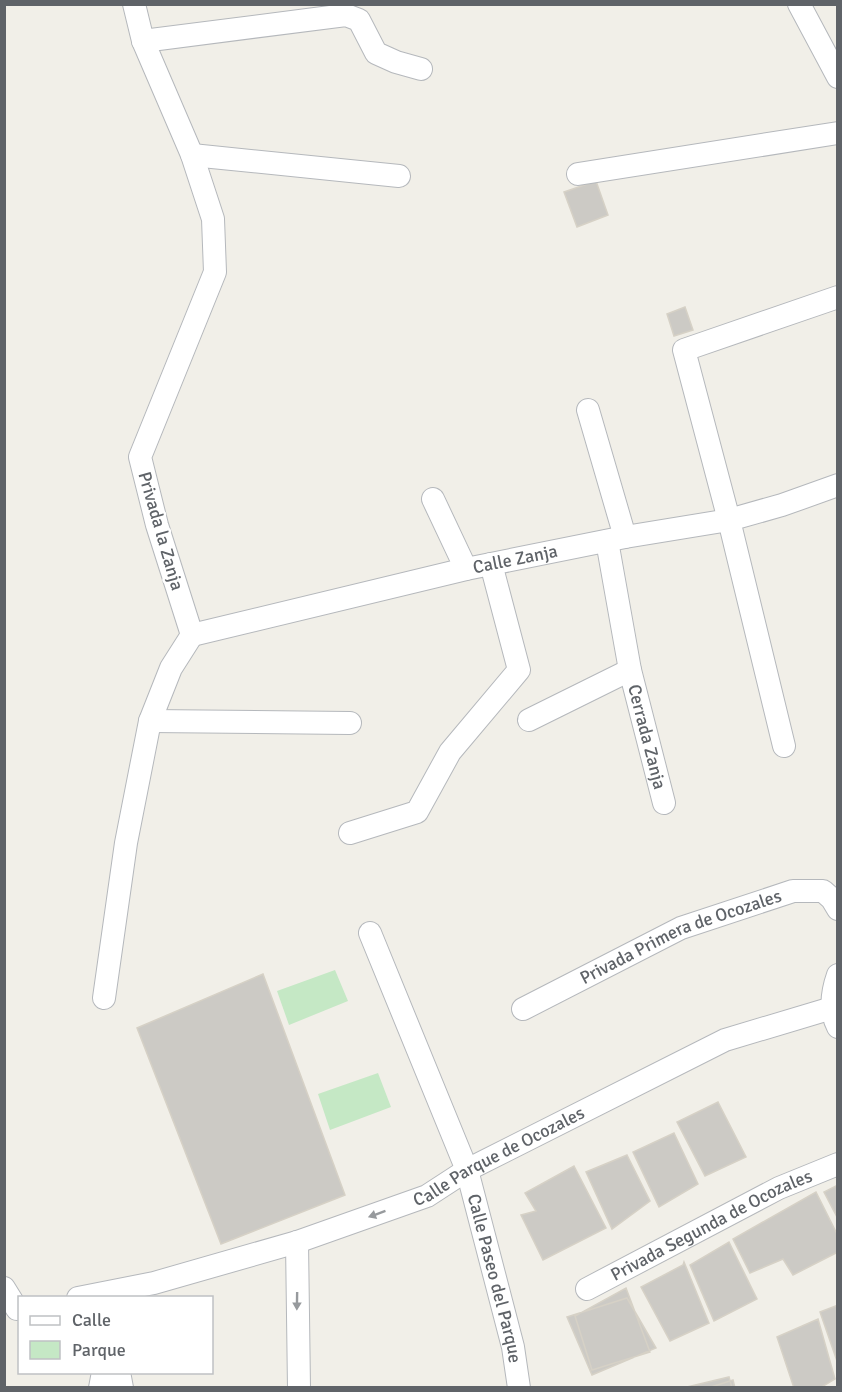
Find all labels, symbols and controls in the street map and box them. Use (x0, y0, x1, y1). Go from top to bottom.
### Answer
street label: Privada la Zanja (134, 469, 188, 593)
street label: Calle Zanja (471, 540, 560, 578)
street label: Cerrada Zanja (623, 682, 671, 792)
street label: Privada Primera de Ocozales (576, 885, 784, 989)
street label: Calle Parque de Ocozales (410, 1102, 588, 1211)
street label: Privada Segunda de Ocozales (607, 1165, 815, 1286)
street label: Calle Paseo del Parque (463, 1191, 526, 1364)
one-way arrow (368, 1209, 386, 1219)
one-way arrow (292, 1291, 302, 1310)
legend (18, 1296, 213, 1374)
text: Calle (72, 1309, 111, 1331)
text: Parque (72, 1339, 126, 1361)

